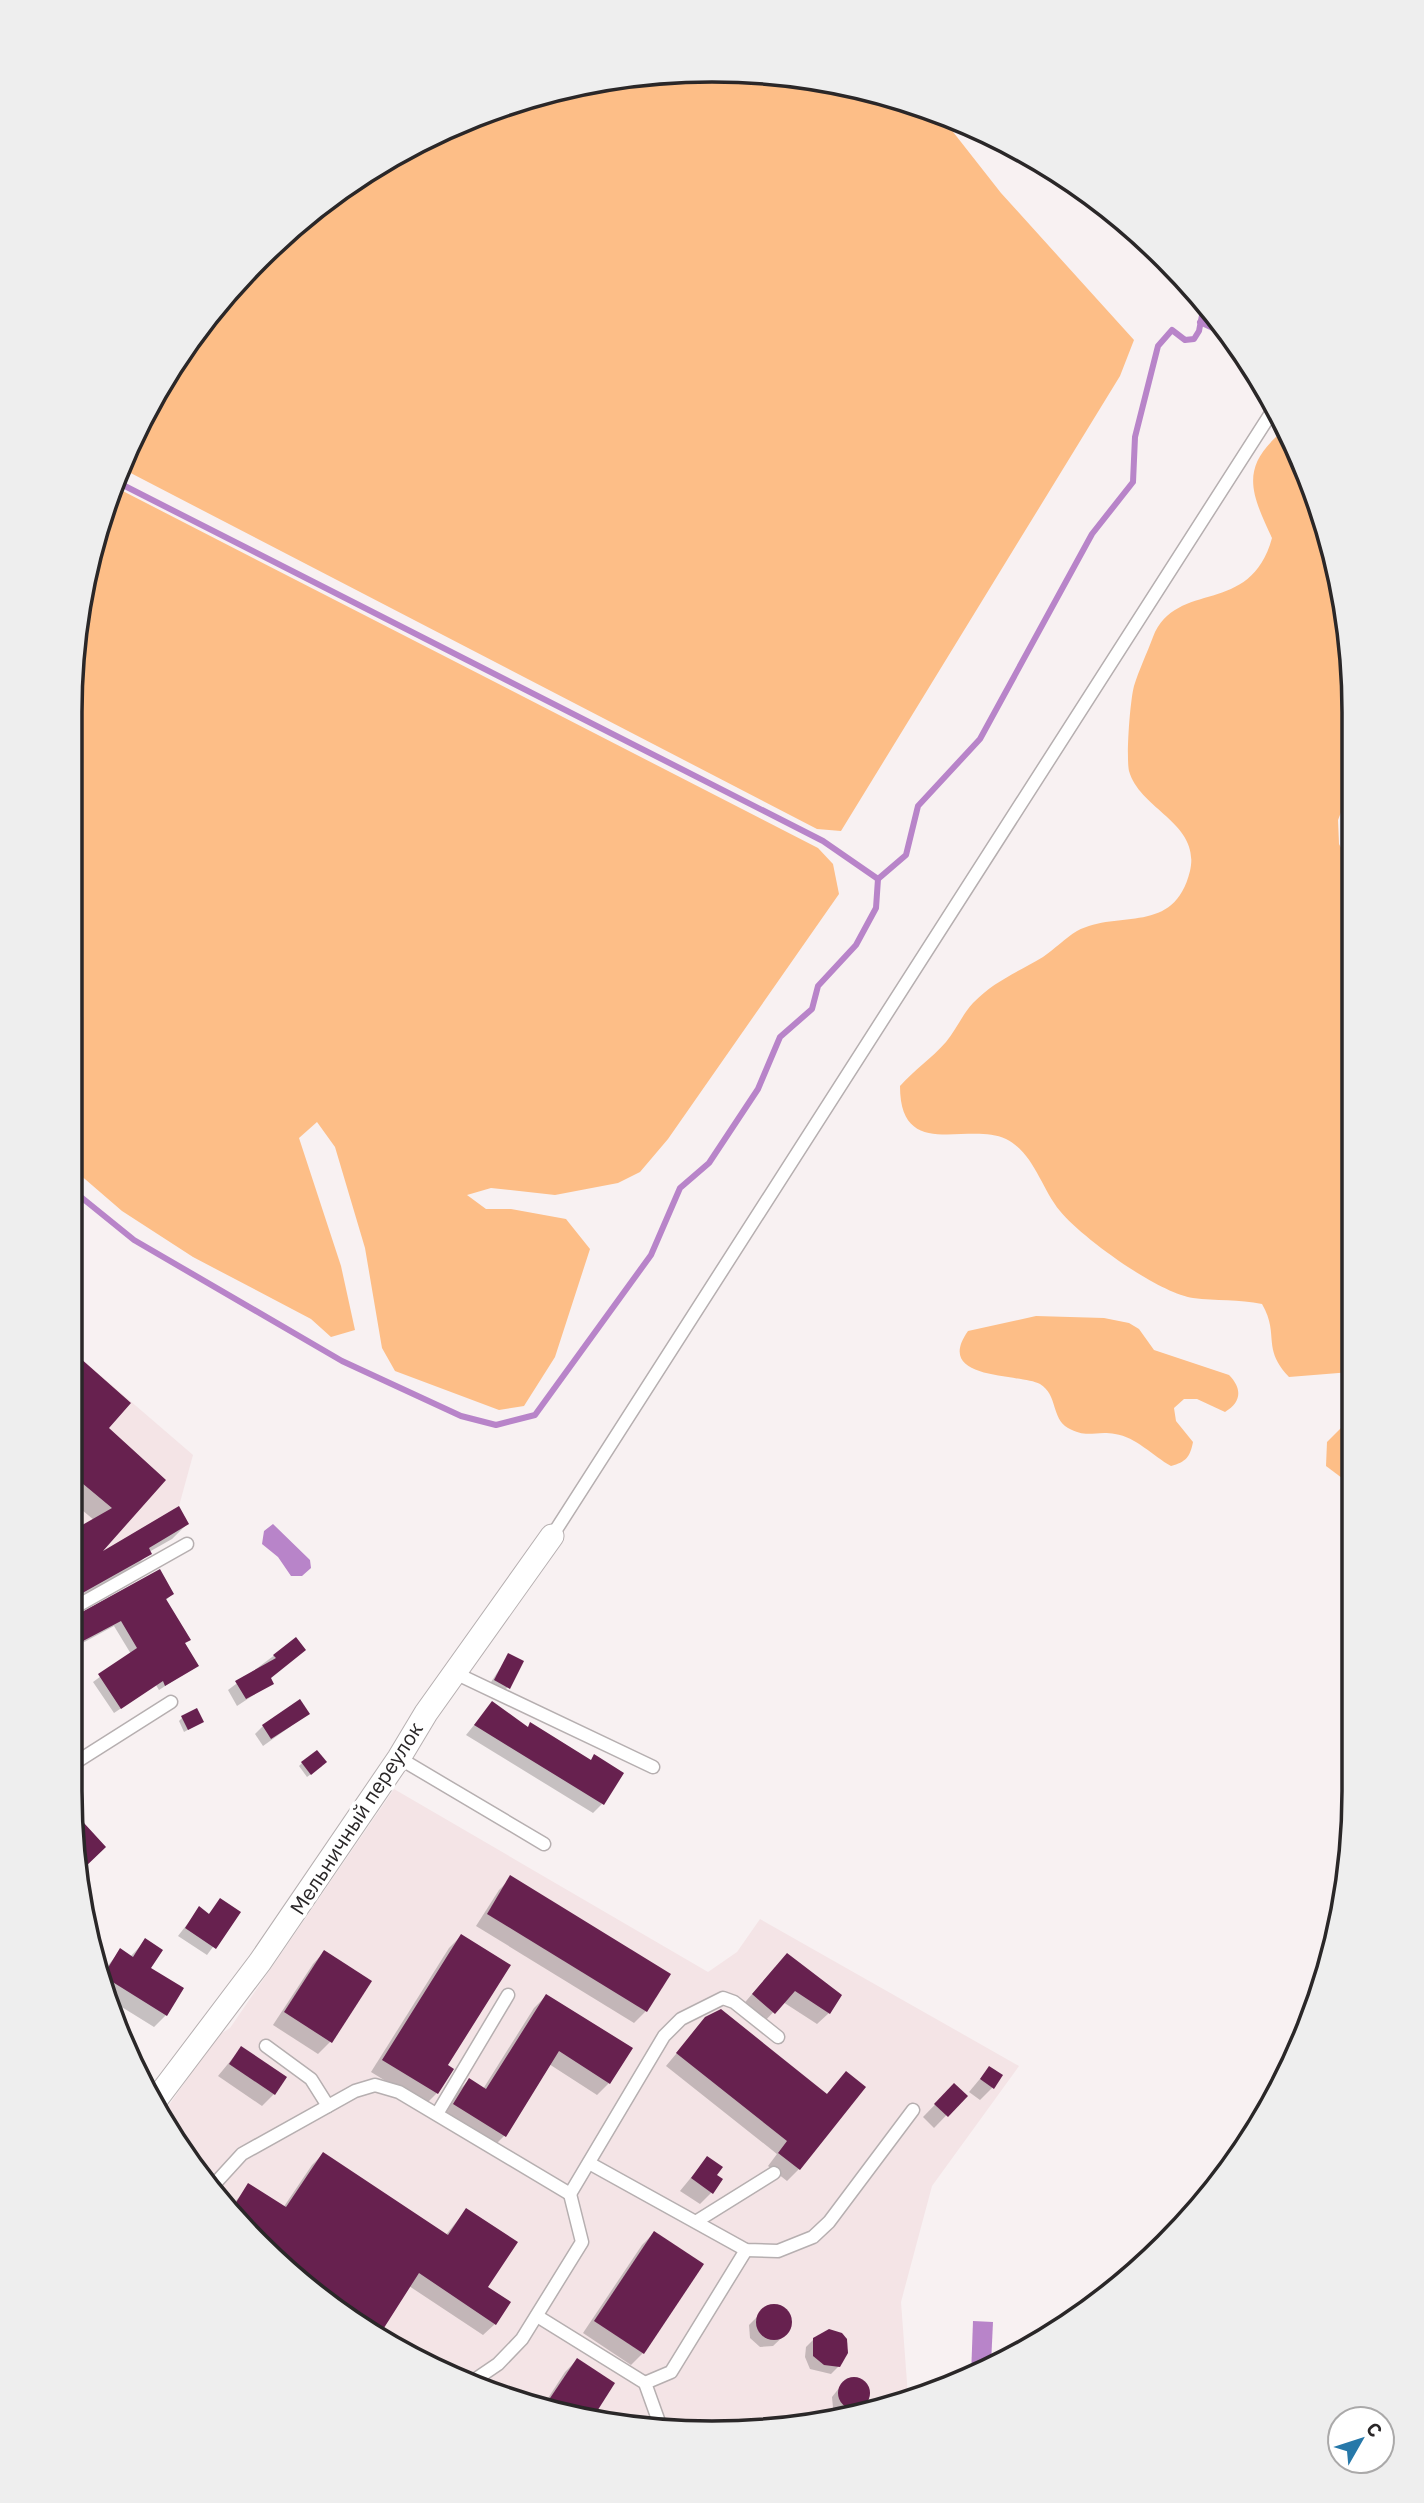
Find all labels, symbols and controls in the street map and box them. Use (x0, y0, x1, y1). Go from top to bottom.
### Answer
street label: Мельничный переулок (283, 1716, 429, 1920)
north arrow (1326, 2405, 1396, 2475)
text: С (1361, 2417, 1387, 2442)

